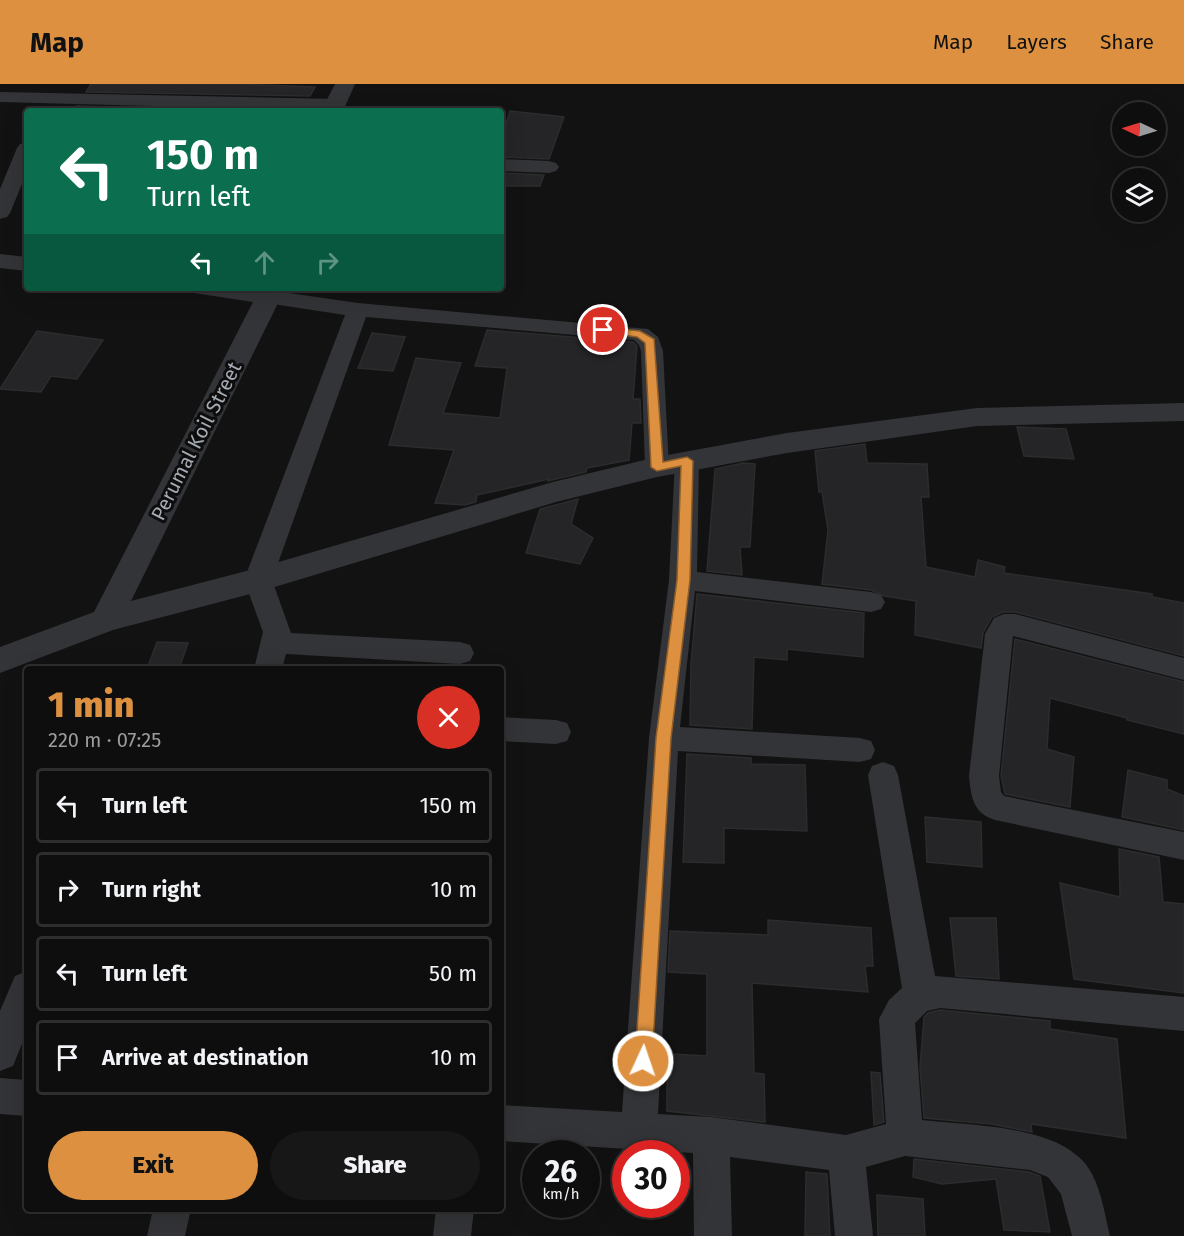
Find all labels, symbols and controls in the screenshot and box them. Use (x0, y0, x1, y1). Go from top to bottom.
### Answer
text: Map (30, 26, 84, 59)
text: Map (933, 29, 973, 55)
text: Layers (1006, 29, 1067, 55)
text: Share (1100, 29, 1154, 55)
north arrow (1112, 102, 1166, 156)
map controls (1112, 102, 1166, 222)
text: 150 m (147, 130, 259, 180)
icon: left (48, 132, 126, 210)
button: layers (1112, 168, 1166, 222)
text: Turn left (147, 181, 250, 213)
icon: left (185, 246, 218, 279)
icon: ahead (248, 246, 281, 279)
icon: right (311, 246, 344, 279)
pin (577, 304, 628, 355)
icon: arrive (586, 313, 619, 346)
street label: Perumal Koil Street (146, 357, 247, 524)
text: 1 min (48, 683, 134, 727)
button: close (417, 686, 480, 749)
text: 220 m · 07:25 (48, 728, 161, 752)
icon: left (51, 789, 84, 822)
text: Turn left (102, 792, 187, 819)
text: 150 m (419, 792, 477, 819)
icon: right (51, 873, 84, 906)
text: Turn right (102, 876, 201, 903)
text: 10 m (431, 876, 477, 903)
icon: left (51, 957, 84, 990)
text: Turn left (102, 960, 187, 987)
text: 50 m (429, 960, 477, 987)
position arrow (611, 1029, 675, 1093)
icon: arrive (51, 1041, 84, 1074)
text: Arrive at destination (102, 1044, 309, 1071)
text: 10 m (431, 1044, 477, 1071)
button: Exit (48, 1131, 258, 1200)
button: Share (270, 1131, 480, 1200)
speed limit sign: 30 (612, 1140, 690, 1218)
text: 26 (545, 1154, 577, 1190)
text: km/h (542, 1185, 580, 1203)

